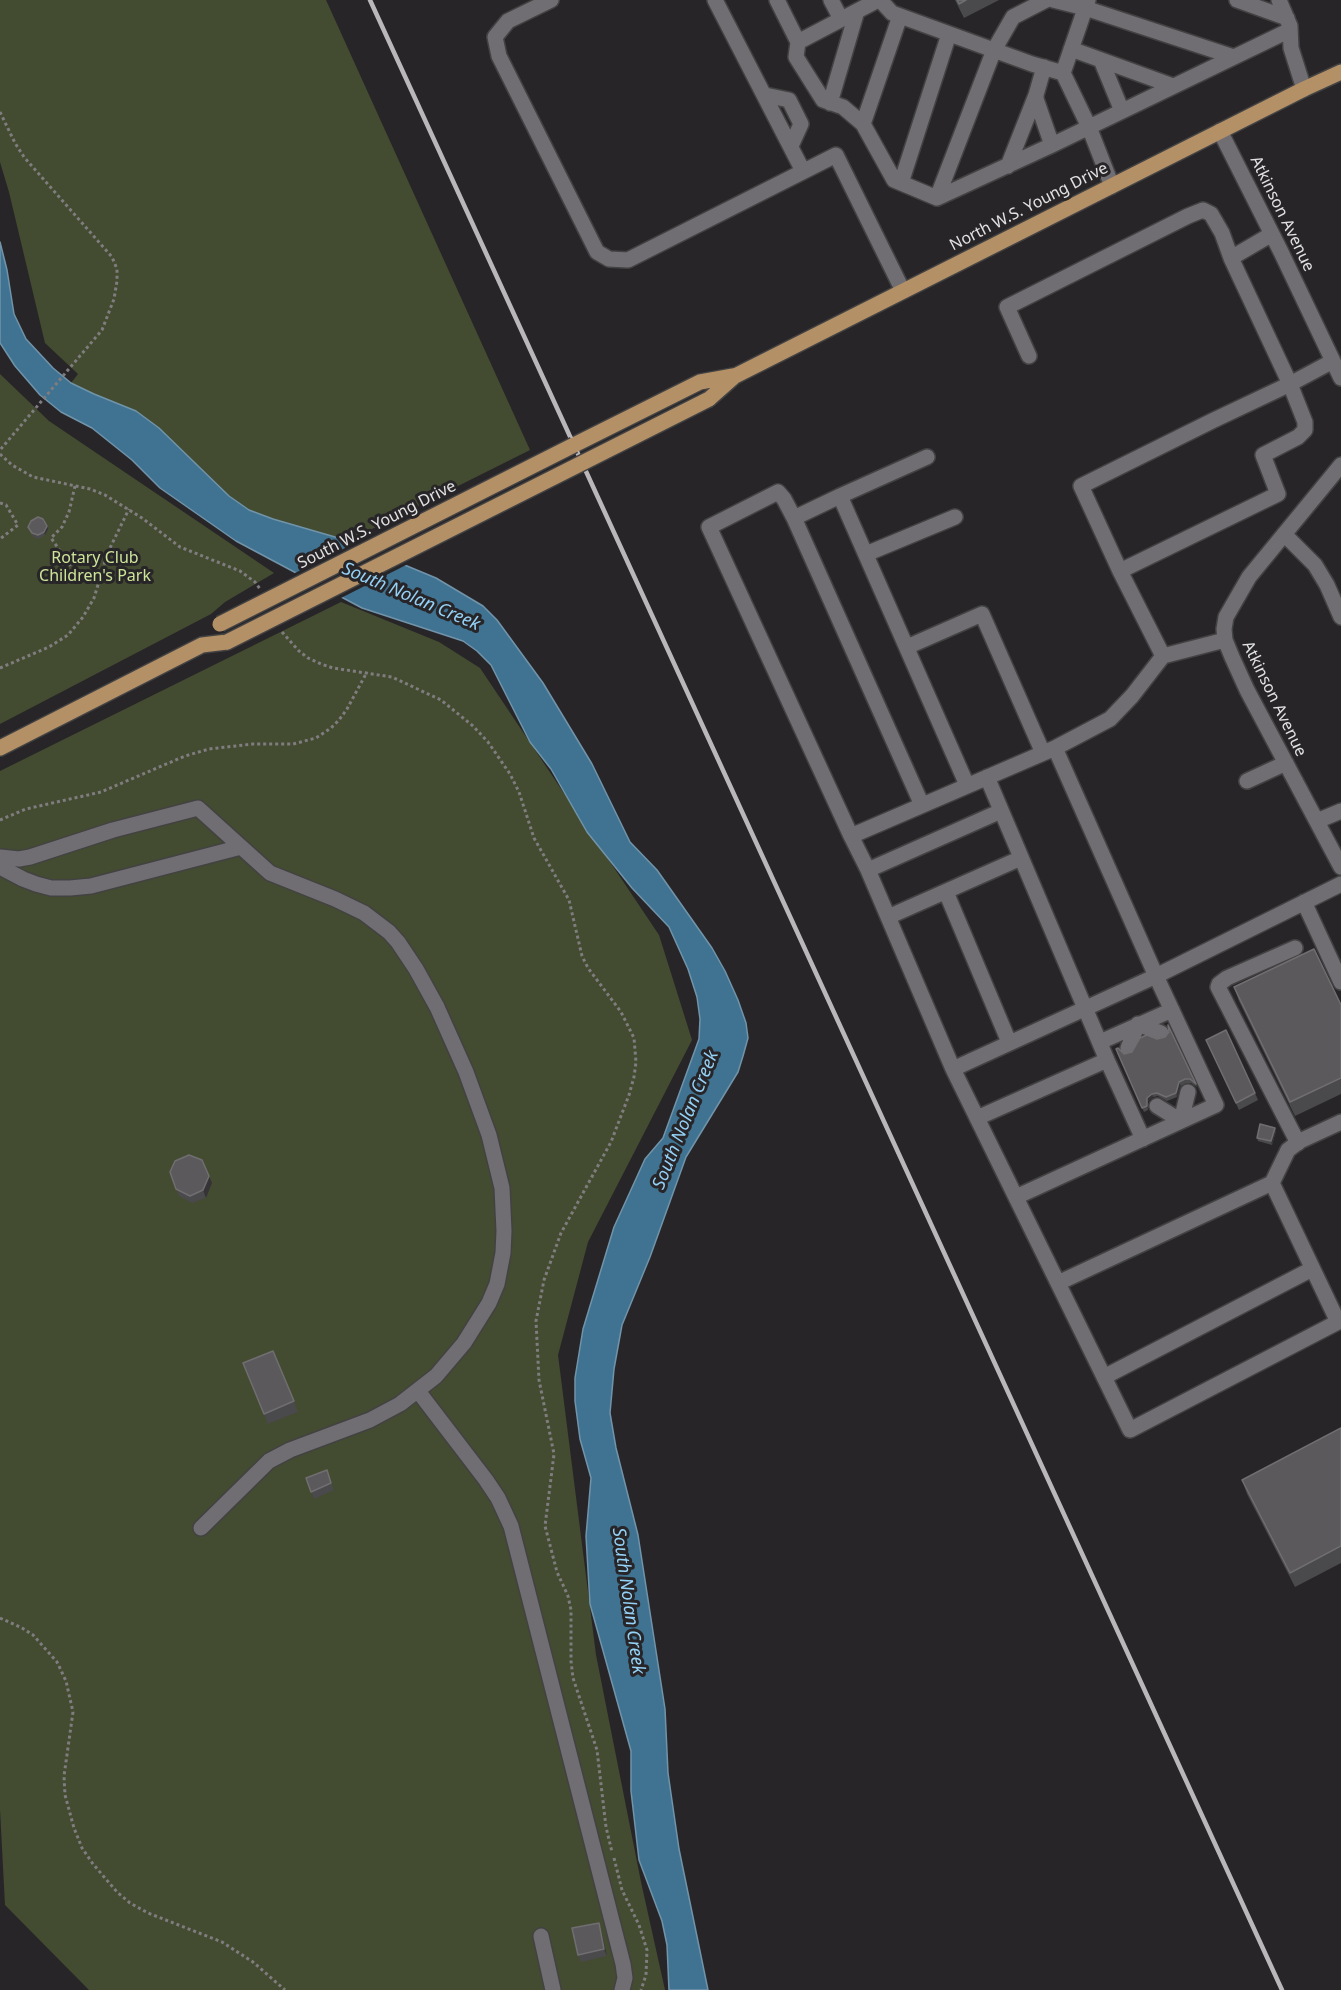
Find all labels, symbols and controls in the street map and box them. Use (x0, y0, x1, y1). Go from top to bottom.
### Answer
street label: Atkinson Avenue (1246, 153, 1318, 275)
street label: North W.S. Young Drive (947, 159, 1111, 255)
street label: South W.S. Young Drive (295, 477, 459, 573)
park label: Rotary Club Children's Park (39, 548, 151, 586)
water label: South Nolan Creek (339, 558, 483, 636)
street label: Atkinson Avenue (1238, 638, 1310, 760)
water label: South Nolan Creek (648, 1047, 724, 1193)
water label: South Nolan Creek (607, 1526, 649, 1676)

